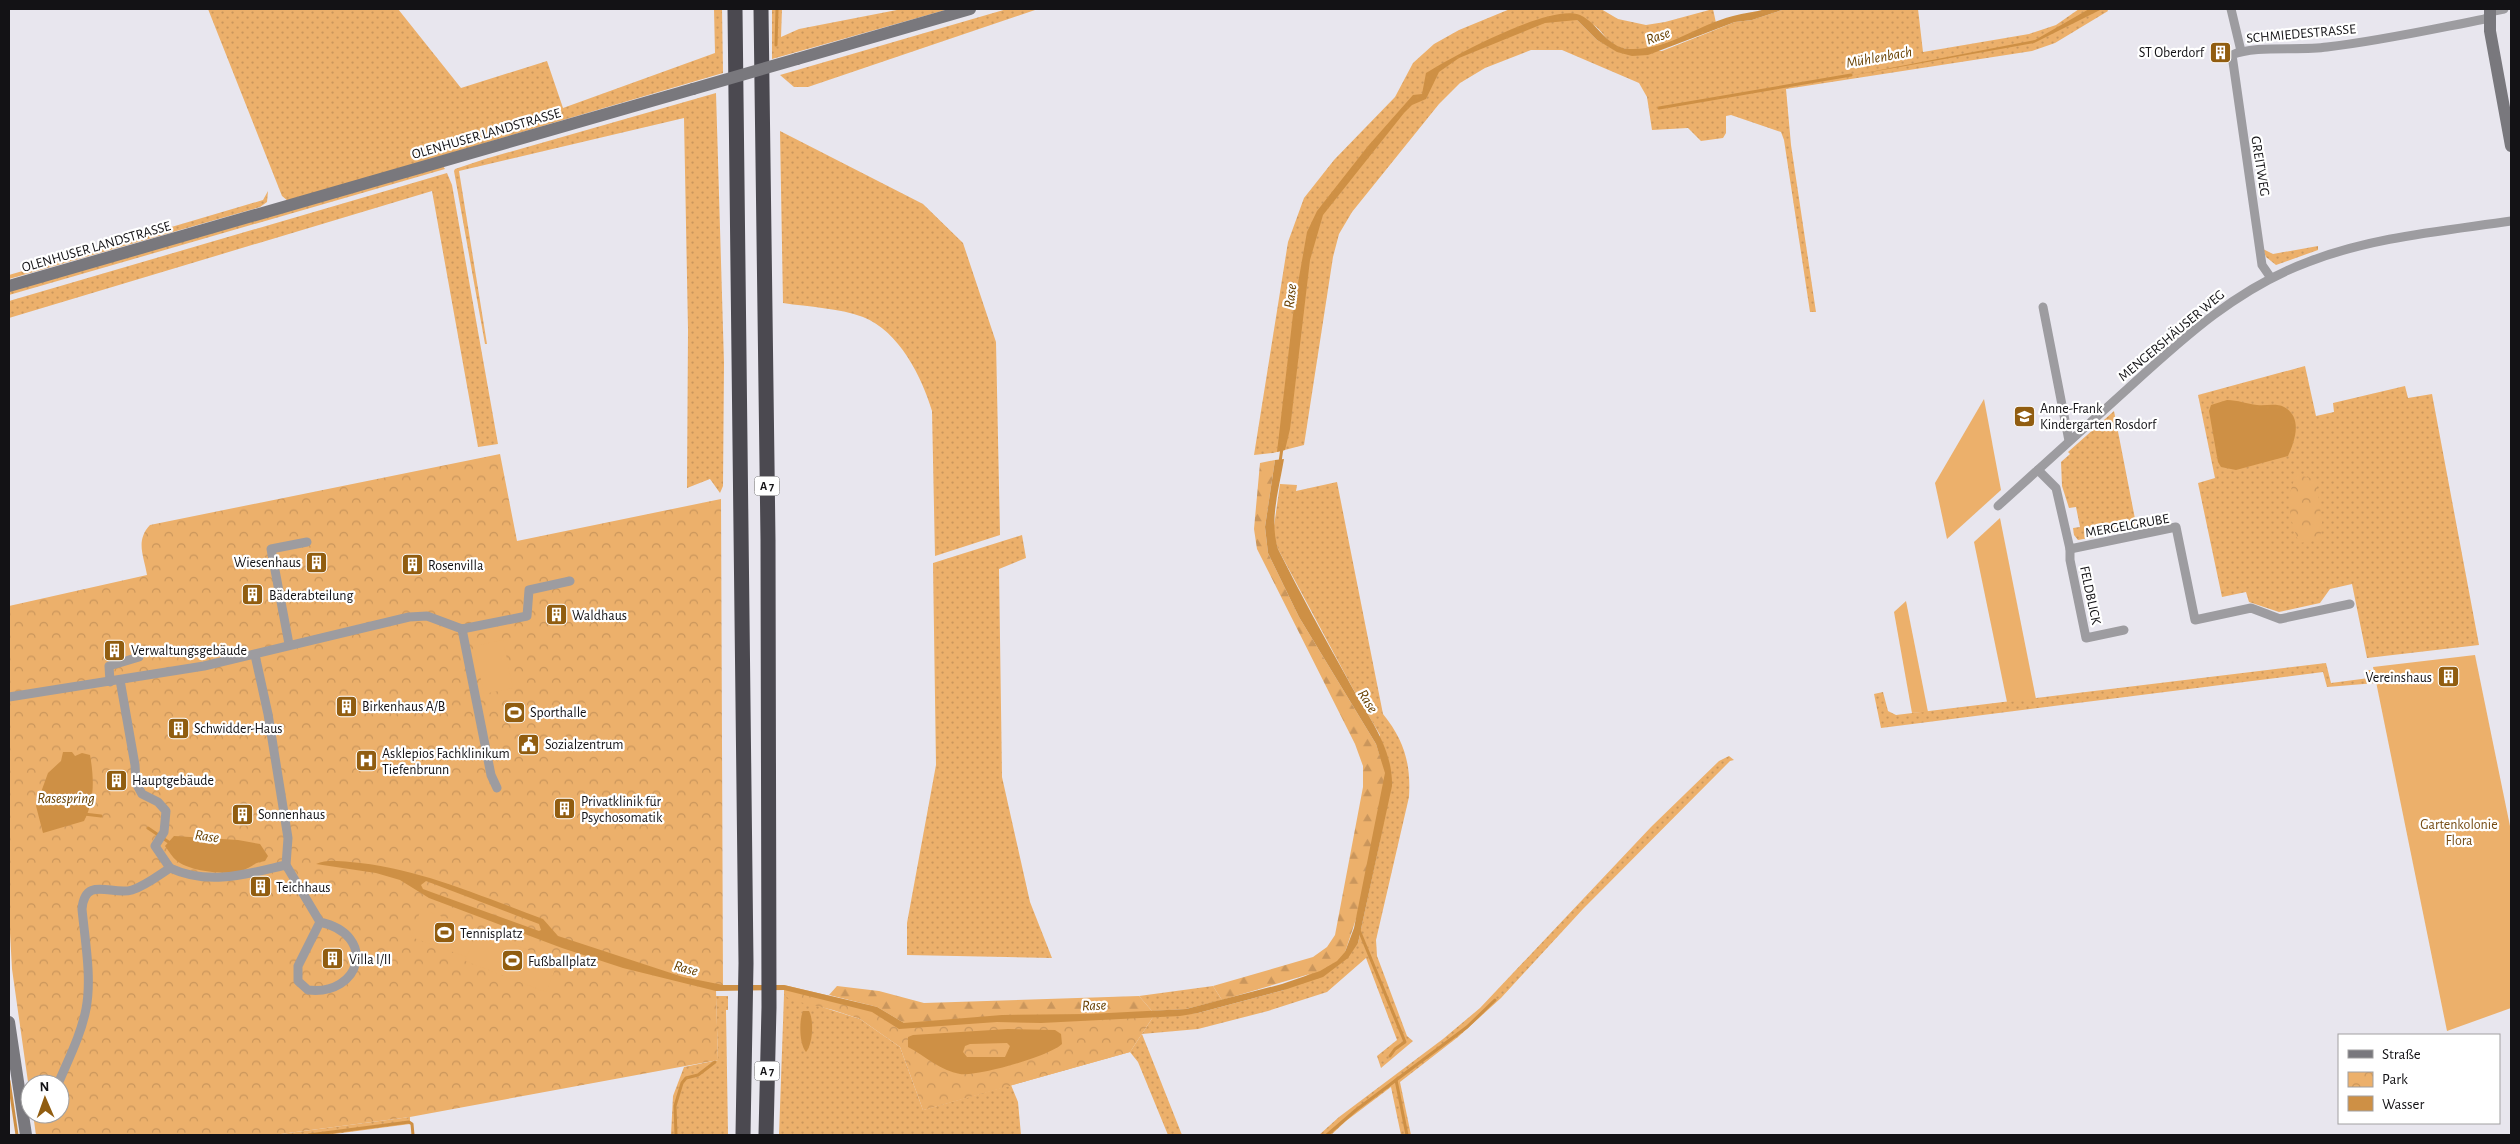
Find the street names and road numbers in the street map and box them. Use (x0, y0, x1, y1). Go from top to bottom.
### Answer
street label: SCHMIEDESTRASSE (2246, 22, 2357, 46)
street label: OLENHUSER LANDSTRASSE (410, 106, 563, 162)
street label: GREITWEG (2248, 135, 2272, 197)
street label: OLENHUSER LANDSTRASSE (20, 219, 173, 275)
street label: MENGERSHÄUSER WEG (2115, 286, 2227, 384)
road number: A 7 (754, 476, 780, 496)
street label: MERGELGRUBE (2084, 512, 2170, 540)
street label: FELDBLICK (2077, 565, 2103, 626)
road number: A 7 (754, 1062, 780, 1080)

